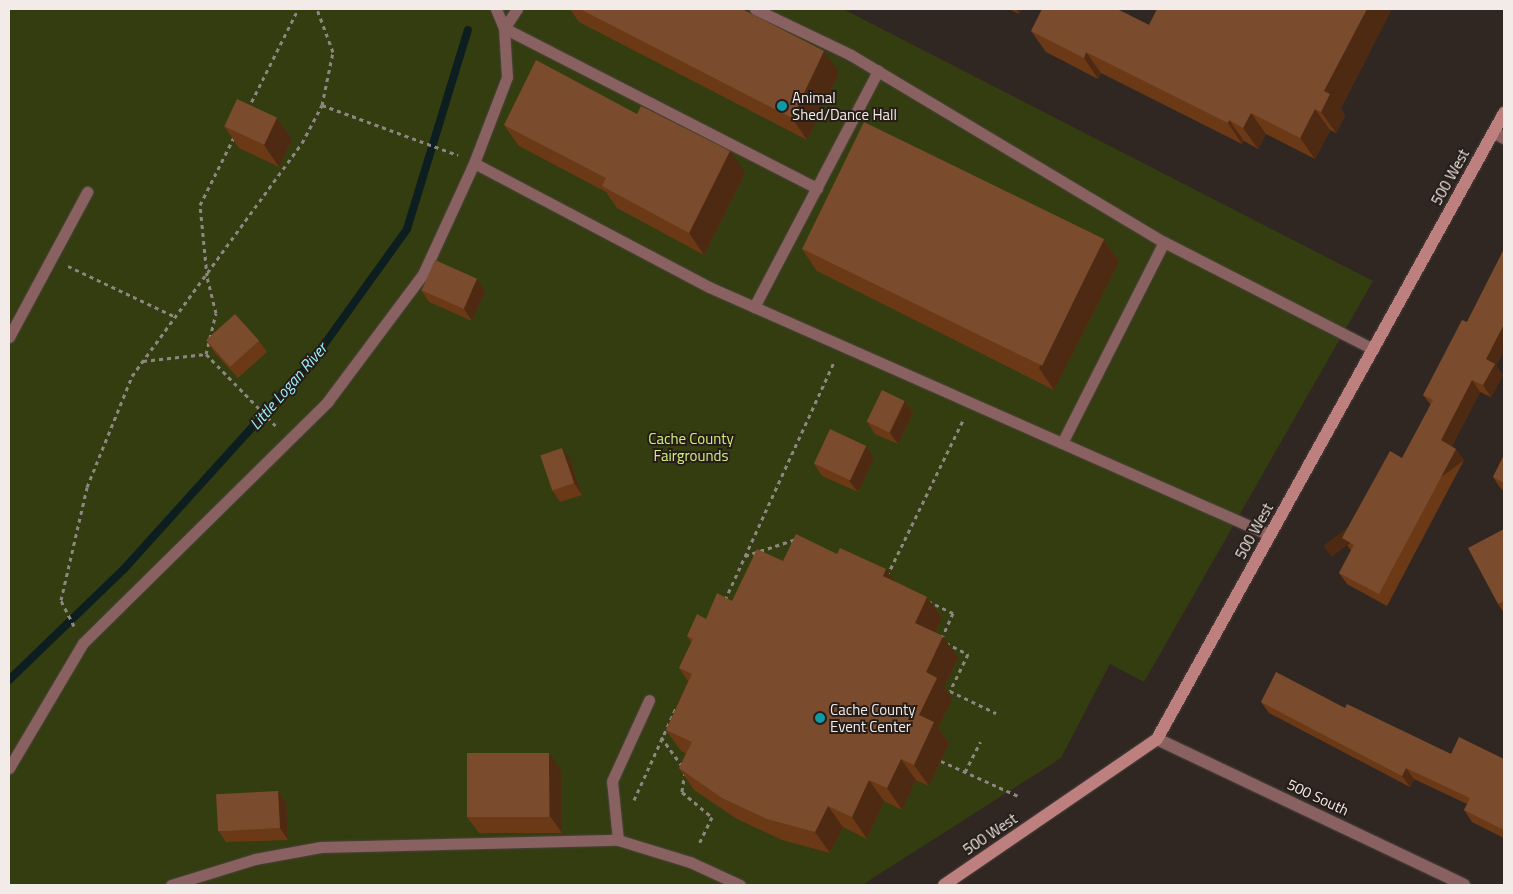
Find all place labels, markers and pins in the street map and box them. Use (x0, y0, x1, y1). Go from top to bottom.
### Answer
place label: Animal Shed/Dance Hall (792, 88, 897, 123)
marker: Animal Shed/Dance Hall (776, 100, 788, 112)
place label: Cache County Event Center (830, 700, 916, 735)
marker: Cache County Event Center (814, 712, 826, 724)

